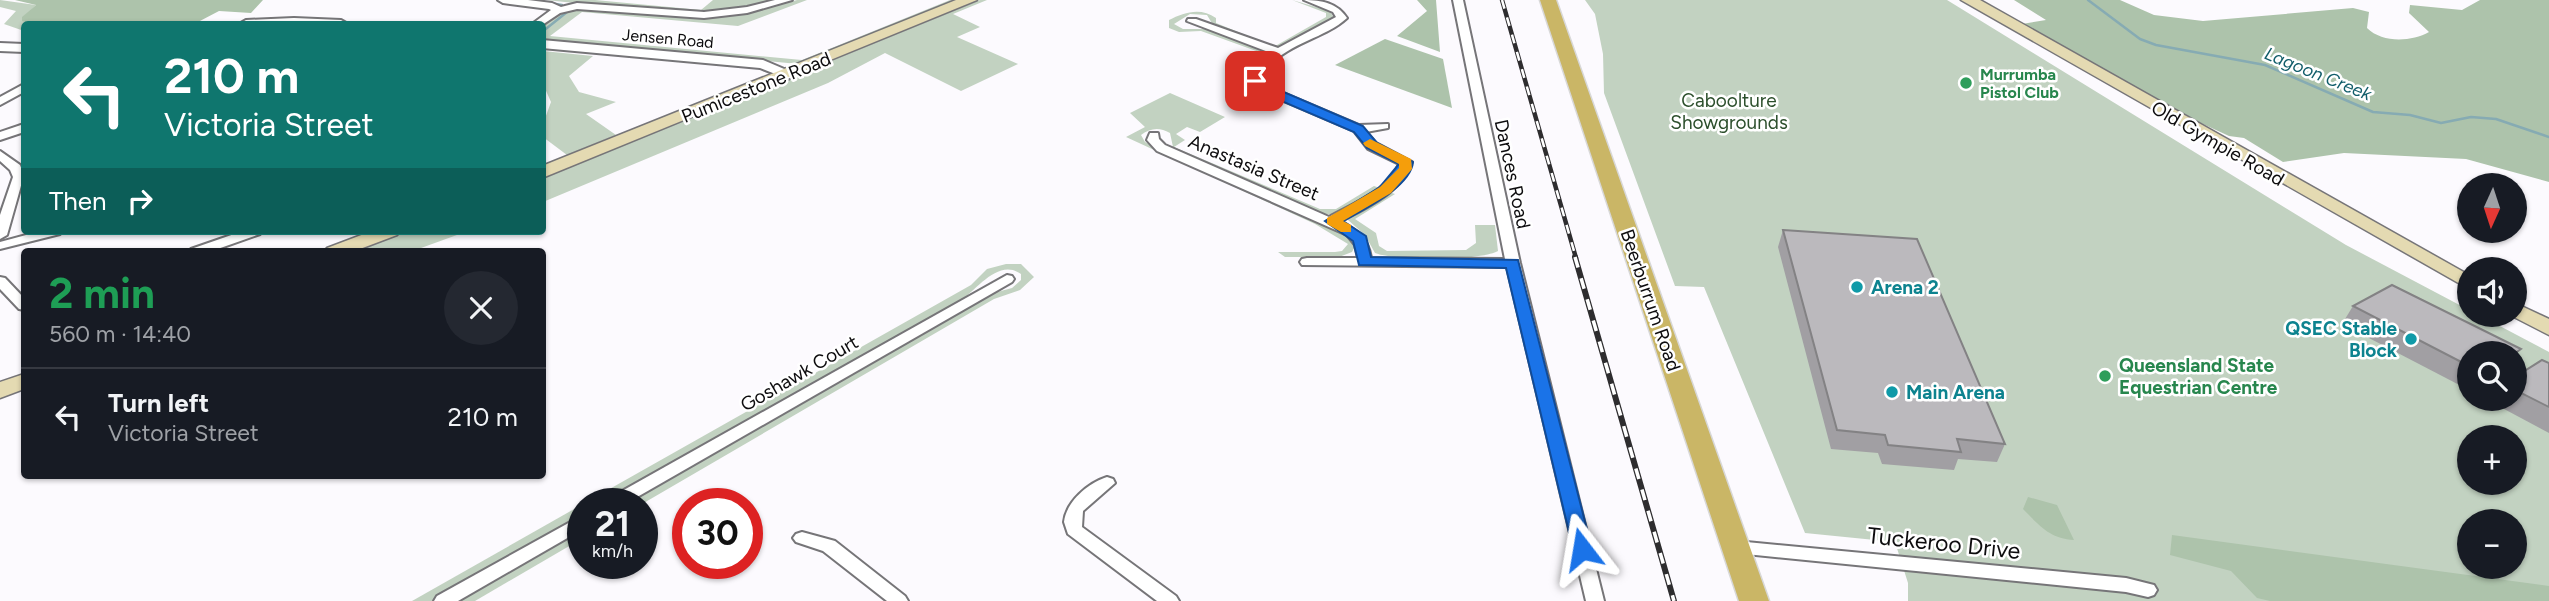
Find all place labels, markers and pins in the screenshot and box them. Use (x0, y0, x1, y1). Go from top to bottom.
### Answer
pin (1225, 51, 1285, 111)
place label: Murrumba Pistol Club (1980, 65, 2059, 102)
marker: Murrumba Pistol Club (1958, 75, 1974, 91)
place label: Arena 2 (1871, 276, 1939, 299)
marker: Arena 2 (1849, 279, 1865, 295)
place label: QSEC Stable Block (2285, 317, 2398, 362)
marker: QSEC Stable Block (2403, 331, 2419, 347)
place label: Queensland State Equestrian Centre (2119, 354, 2278, 399)
marker: Queensland State Equestrian Centre (2097, 368, 2113, 384)
place label: Main Arena (1906, 381, 2005, 404)
marker: Main Arena (1884, 384, 1900, 400)

